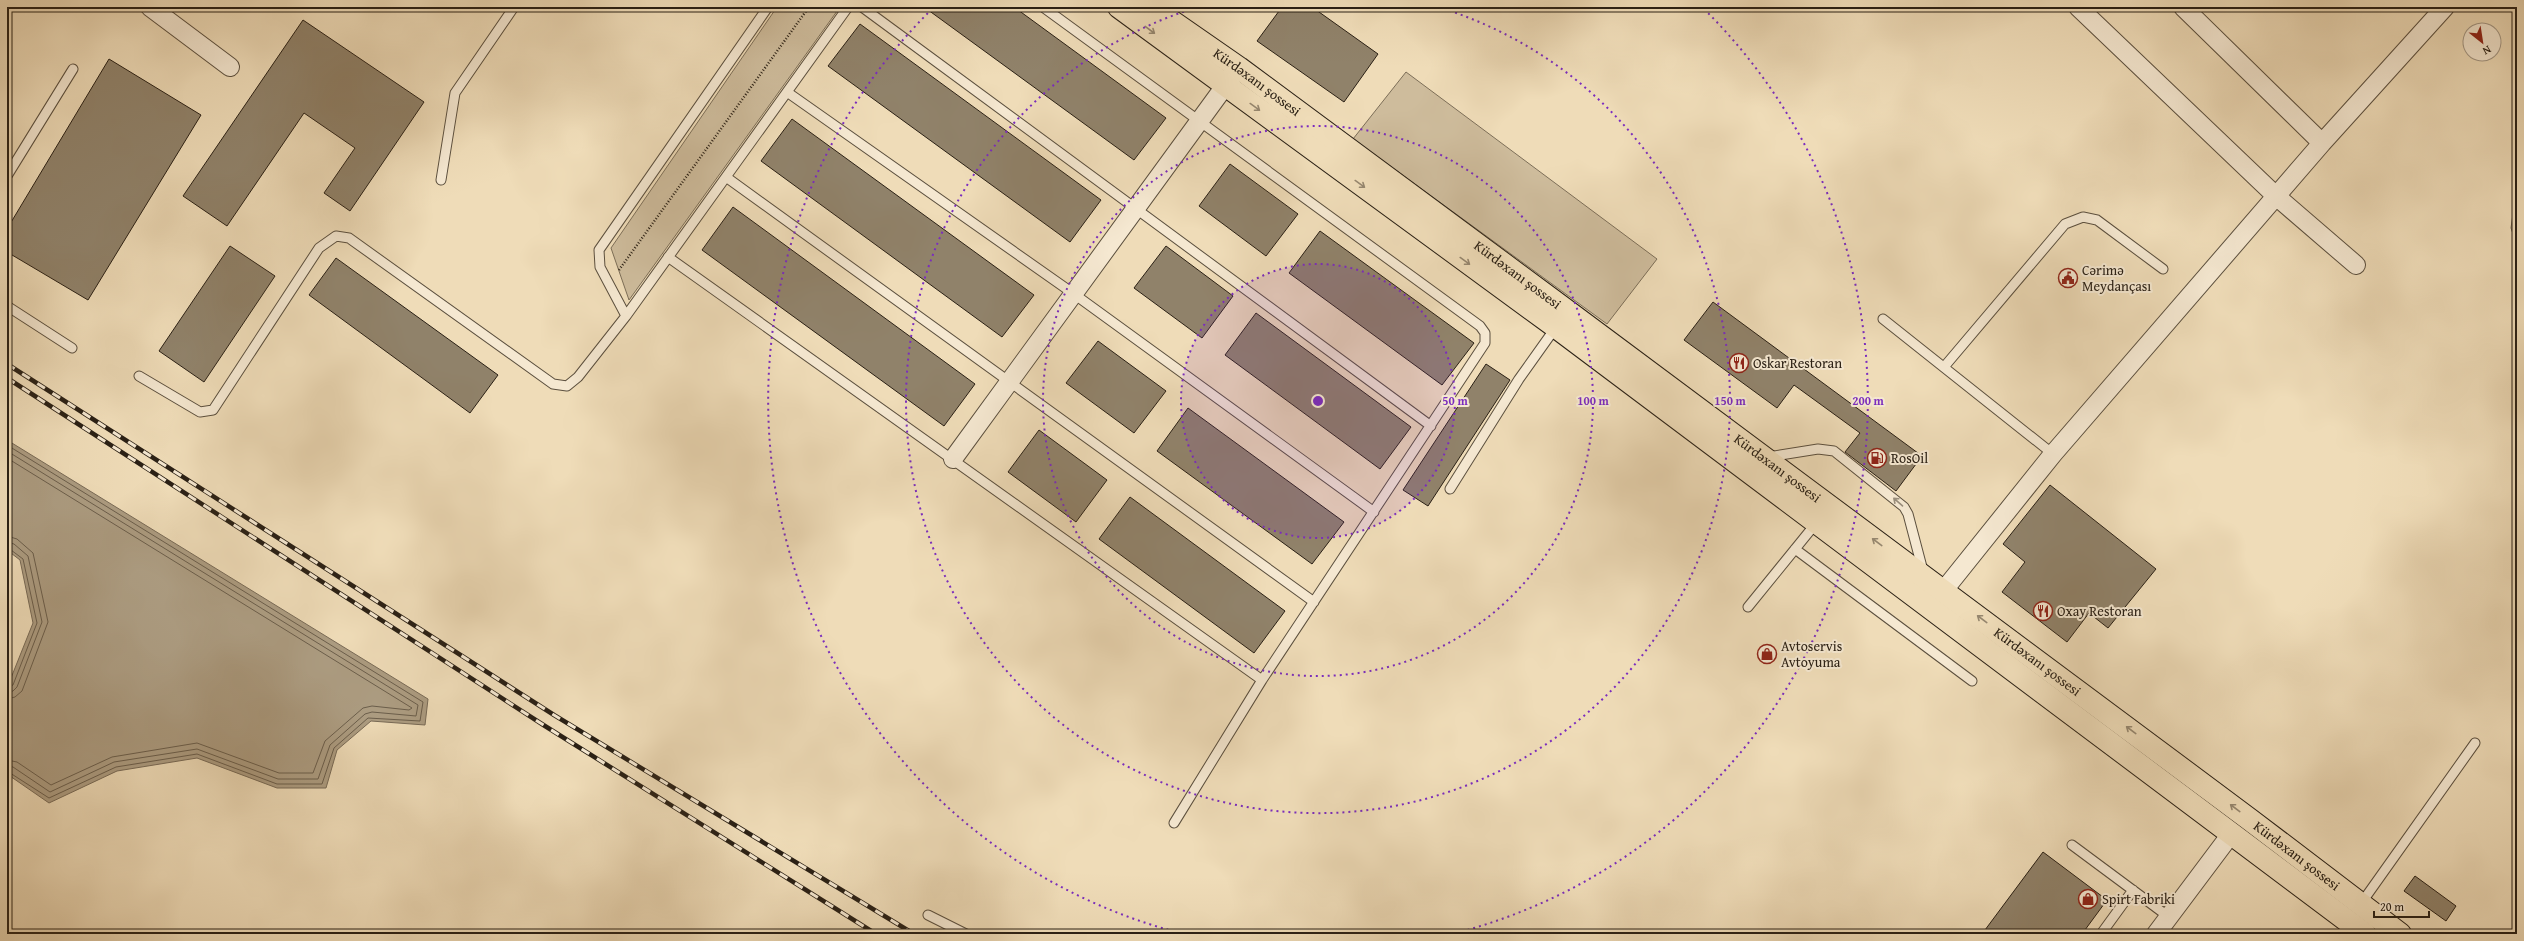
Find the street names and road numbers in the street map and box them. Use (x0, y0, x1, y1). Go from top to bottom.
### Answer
street label: Kürdəxanı şossesi (1209, 43, 1305, 121)
street label: Kürdəxanı şossesi (1470, 235, 1566, 314)
street label: Kürdəxanı şossesi (1730, 429, 1825, 507)
street label: Kürdəxanı şossesi (1990, 622, 2085, 701)
street label: Kürdəxanı şossesi (2250, 816, 2345, 895)

